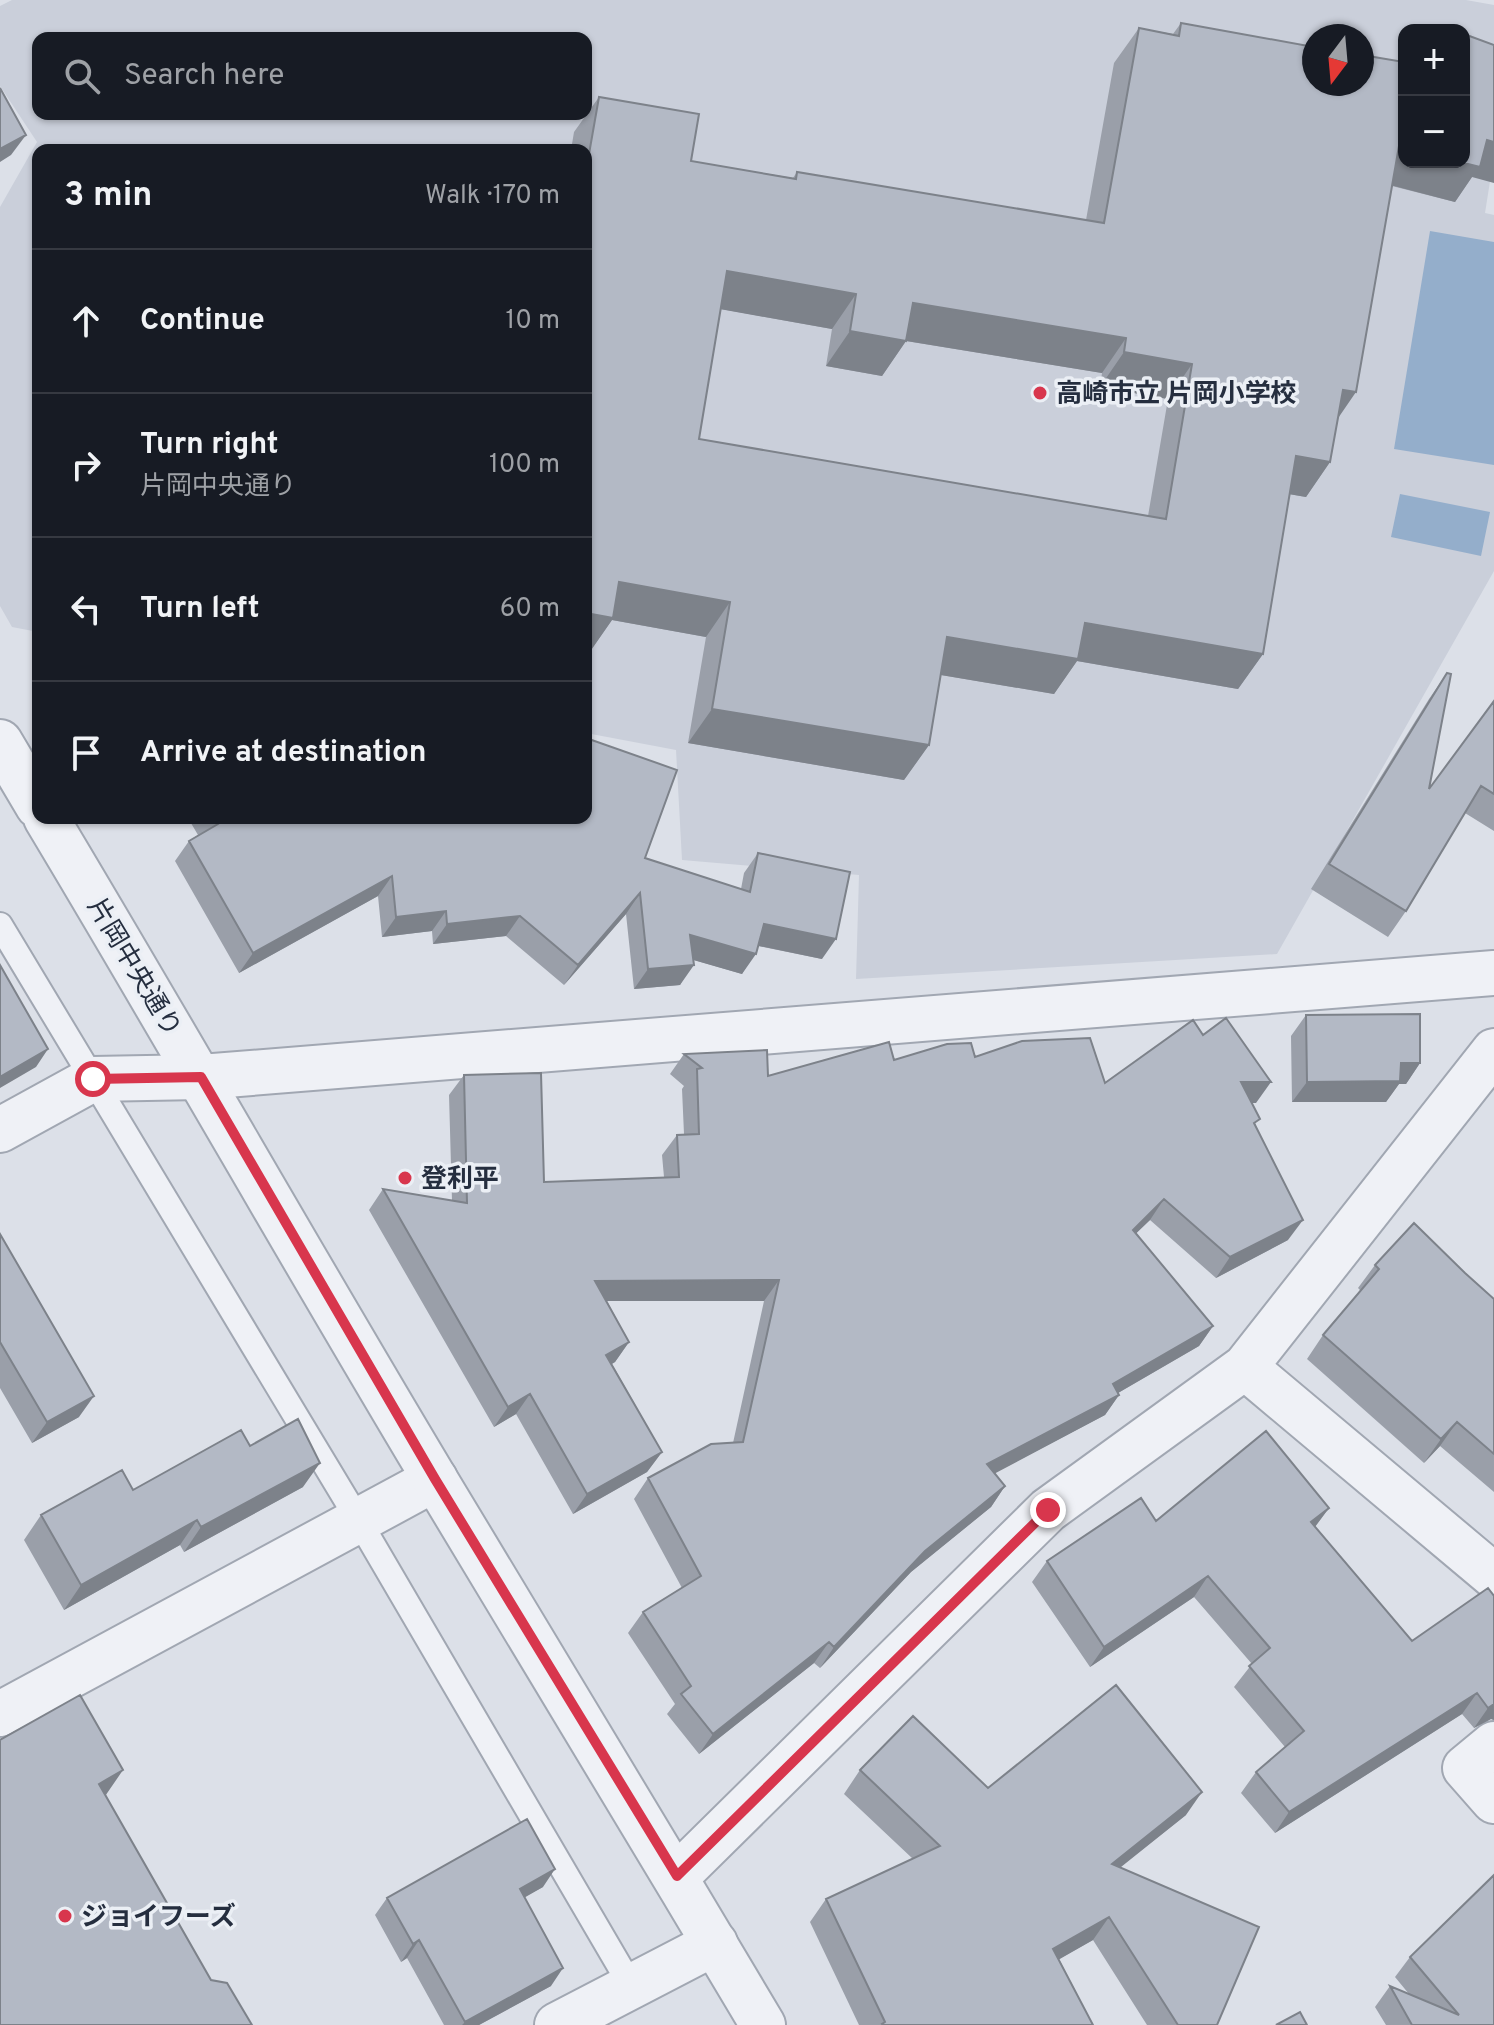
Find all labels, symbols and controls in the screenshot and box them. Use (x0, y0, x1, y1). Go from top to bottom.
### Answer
north arrow (1302, 24, 1374, 96)
map controls (1398, 24, 1470, 168)
button: + (1398, 24, 1470, 96)
search box (32, 32, 592, 120)
icon: search (60, 54, 104, 98)
text: Search here (124, 58, 284, 95)
button: − (1398, 96, 1470, 168)
text: 3 min (64, 175, 152, 218)
text: Walk · 170 m (425, 180, 560, 213)
icon: ahead (64, 299, 108, 343)
text: Continue (140, 303, 265, 340)
text: 10 m (505, 305, 560, 338)
place label: 高崎市立 片岡小学校 (1056, 379, 1297, 412)
marker: 高崎市立 片岡小学校 (1031, 384, 1049, 402)
text: Turn right (140, 427, 278, 464)
icon: right (64, 443, 108, 487)
text: 100 m (489, 449, 560, 482)
text: 片岡中央通り (140, 471, 296, 504)
icon: left (64, 587, 108, 631)
text: Turn left (140, 591, 260, 628)
text: 60 m (500, 593, 560, 626)
icon: arrive (64, 731, 108, 775)
text: Arrive at destination (140, 735, 426, 772)
street label: 片岡中央通り (79, 893, 187, 1044)
route start (75, 1061, 111, 1097)
place label: 登利平 (421, 1164, 499, 1197)
marker: 登利平 (396, 1169, 414, 1187)
route end (1030, 1492, 1066, 1528)
place label: ジョイフーズ (81, 1902, 236, 1935)
marker: ジョイフーズ (56, 1907, 74, 1925)

